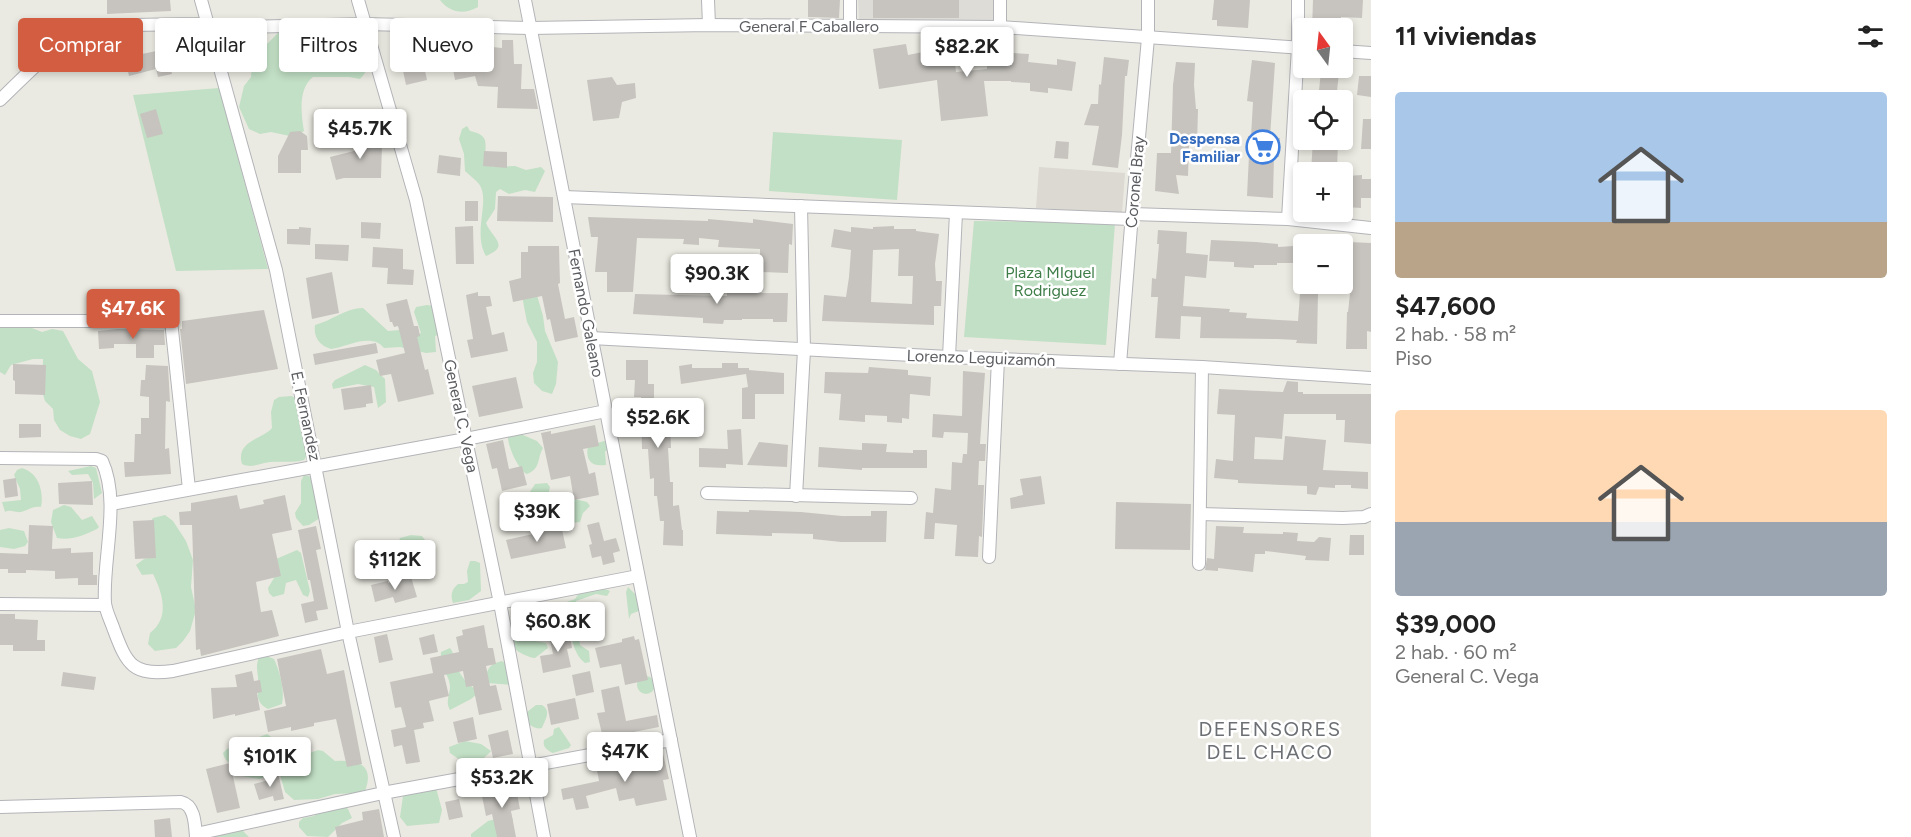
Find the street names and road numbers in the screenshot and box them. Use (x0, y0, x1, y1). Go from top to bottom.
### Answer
street label: General F Caballero (739, 17, 879, 36)
street label: Coronel Bray (1122, 135, 1149, 229)
street label: Fernando Galeano (564, 247, 608, 379)
street label: Lorenzo Leguizamón (906, 346, 1056, 370)
street label: General C. Vega (440, 358, 482, 474)
street label: E. Fernandez (287, 369, 325, 463)

